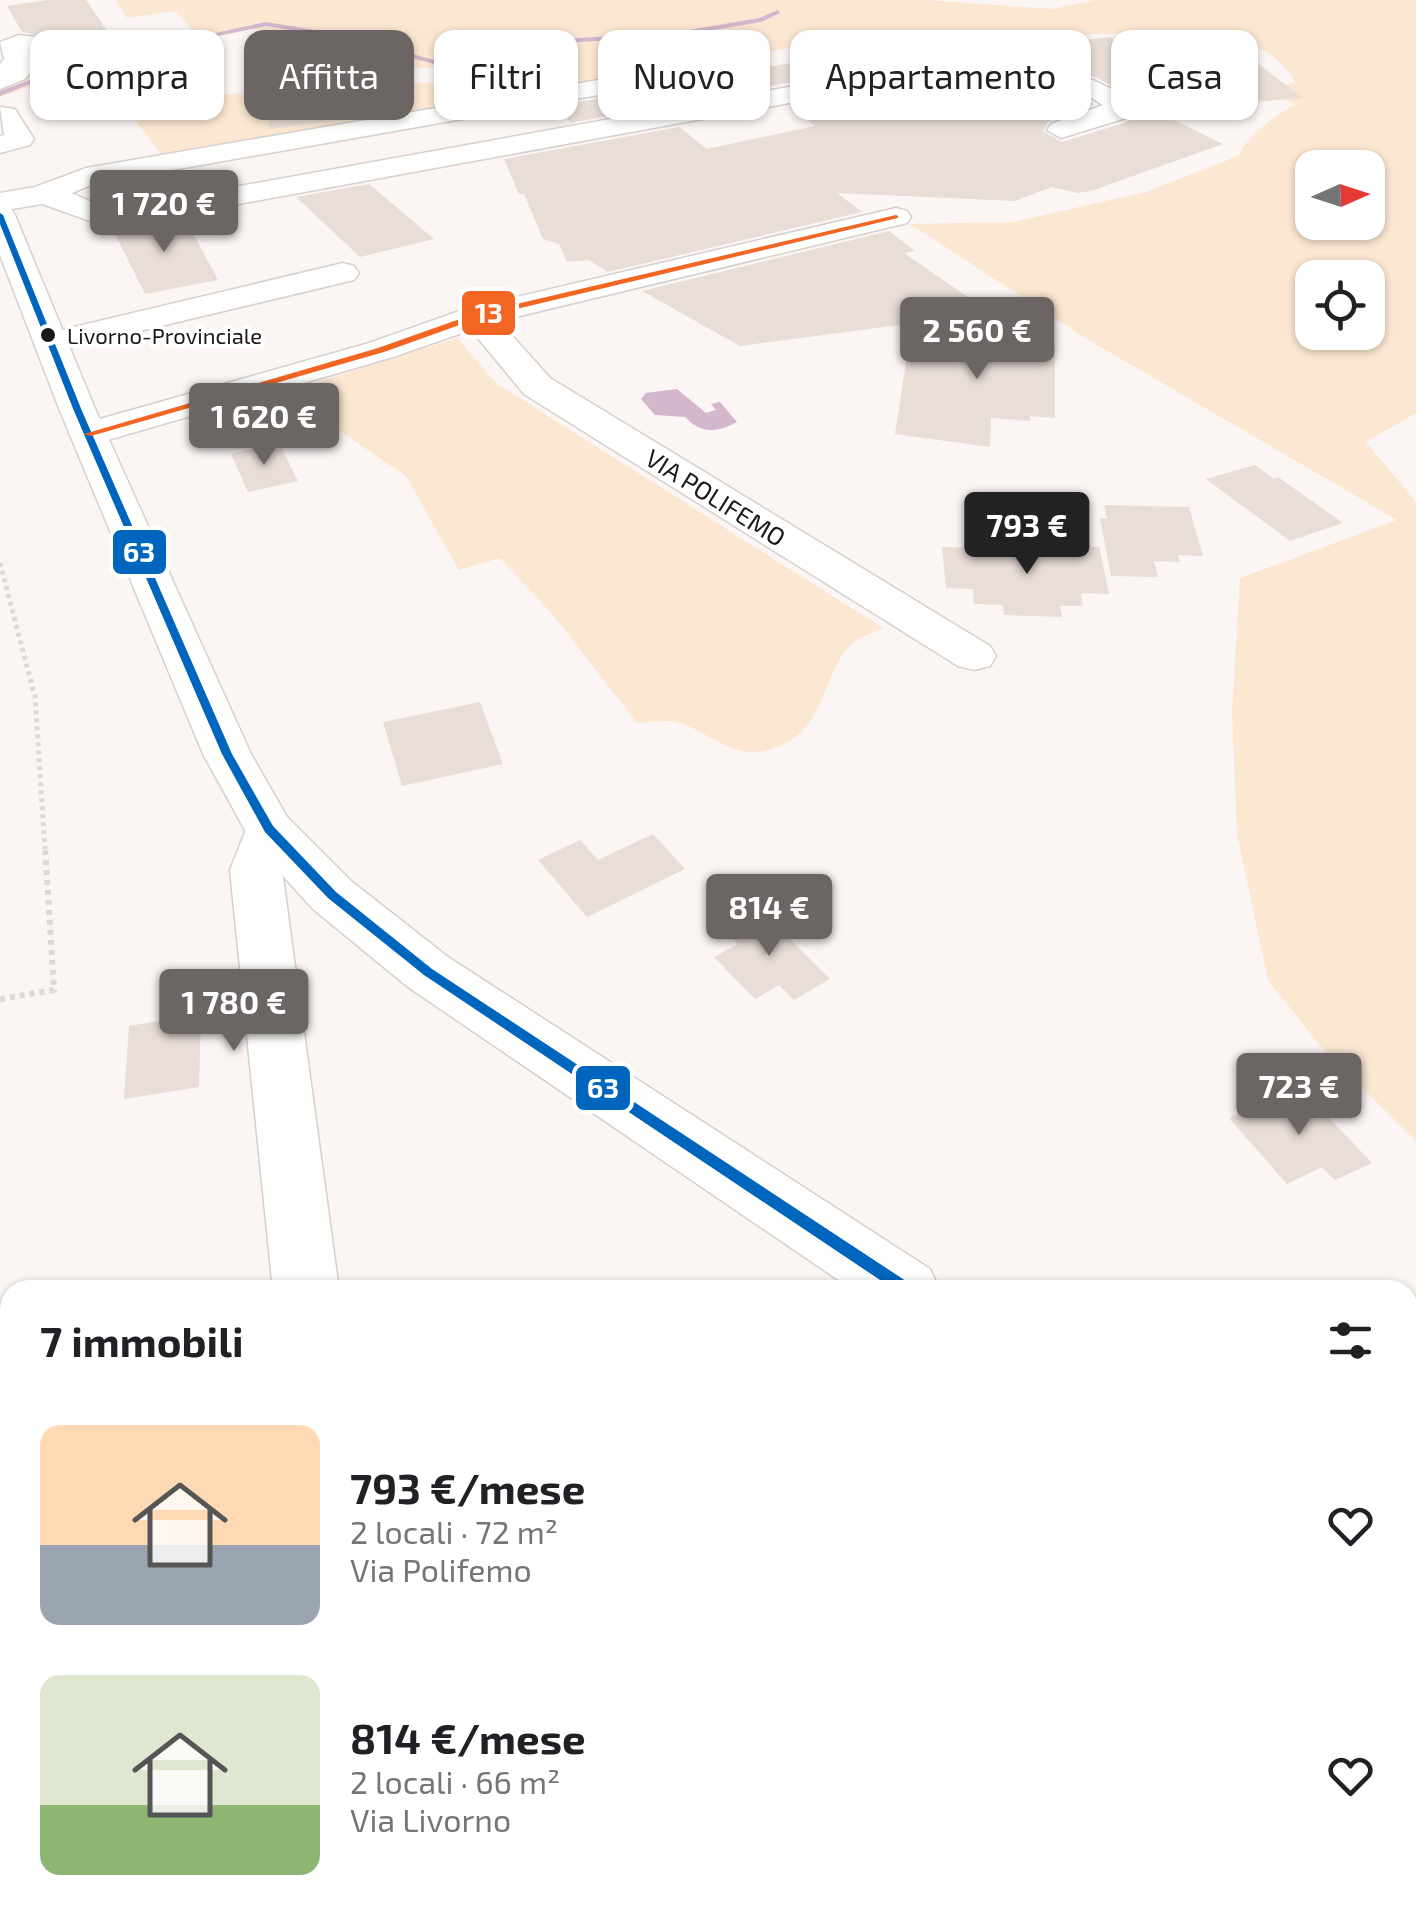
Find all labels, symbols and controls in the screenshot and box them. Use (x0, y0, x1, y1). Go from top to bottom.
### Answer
chip: Compra (30, 30, 224, 120)
chip: Affitta (244, 30, 414, 120)
chip: Filtri (434, 30, 578, 120)
chip: Nuovo (598, 30, 770, 120)
chip: Appartamento (790, 30, 1091, 120)
chip: Casa (1111, 30, 1258, 120)
north arrow (1295, 150, 1385, 240)
map controls (1295, 150, 1385, 350)
pin: 1 720 € (72, 170, 256, 255)
text: 1 720 € (112, 183, 216, 221)
button: locate (1295, 260, 1385, 350)
line badge: 13 (460, 289, 517, 337)
text: 13 (475, 295, 503, 329)
pin: 2 560 € (885, 297, 1069, 382)
text: 2 560 € (922, 310, 1032, 348)
place label: Livorno-Provinciale (67, 322, 262, 348)
marker: Livorno-Provinciale (38, 325, 58, 345)
pin: 1 620 € (172, 383, 356, 468)
text: 1 620 € (211, 396, 317, 434)
street label: VIA POLIFEMO (641, 442, 791, 552)
pin: 793 € (957, 492, 1097, 577)
text: 793 € (986, 505, 1068, 543)
line badge: 63 (111, 528, 168, 576)
text: 63 (123, 534, 155, 568)
pin: 814 € (699, 874, 839, 959)
text: 814 € (728, 887, 810, 925)
pin: 1 780 € (142, 969, 326, 1054)
text: 1 780 € (181, 982, 287, 1020)
pin: 723 € (1229, 1053, 1369, 1138)
line badge: 63 (574, 1064, 632, 1112)
text: 723 € (1258, 1066, 1340, 1104)
text: 63 (587, 1070, 619, 1104)
icon: filters (1323, 1313, 1378, 1368)
text: 7 immobili (40, 1315, 244, 1365)
text: 793 €/mese (350, 1462, 585, 1512)
icon: home (120, 1465, 240, 1585)
icon: heart (1323, 1498, 1378, 1553)
text: 2 locali · 72 m² (350, 1512, 558, 1550)
text: Via Polifemo (350, 1550, 532, 1588)
text: 814 €/mese (350, 1712, 586, 1762)
icon: home (120, 1715, 240, 1835)
icon: heart (1323, 1748, 1378, 1803)
text: 2 locali · 66 m² (350, 1762, 560, 1800)
text: Via Livorno (350, 1800, 511, 1838)

